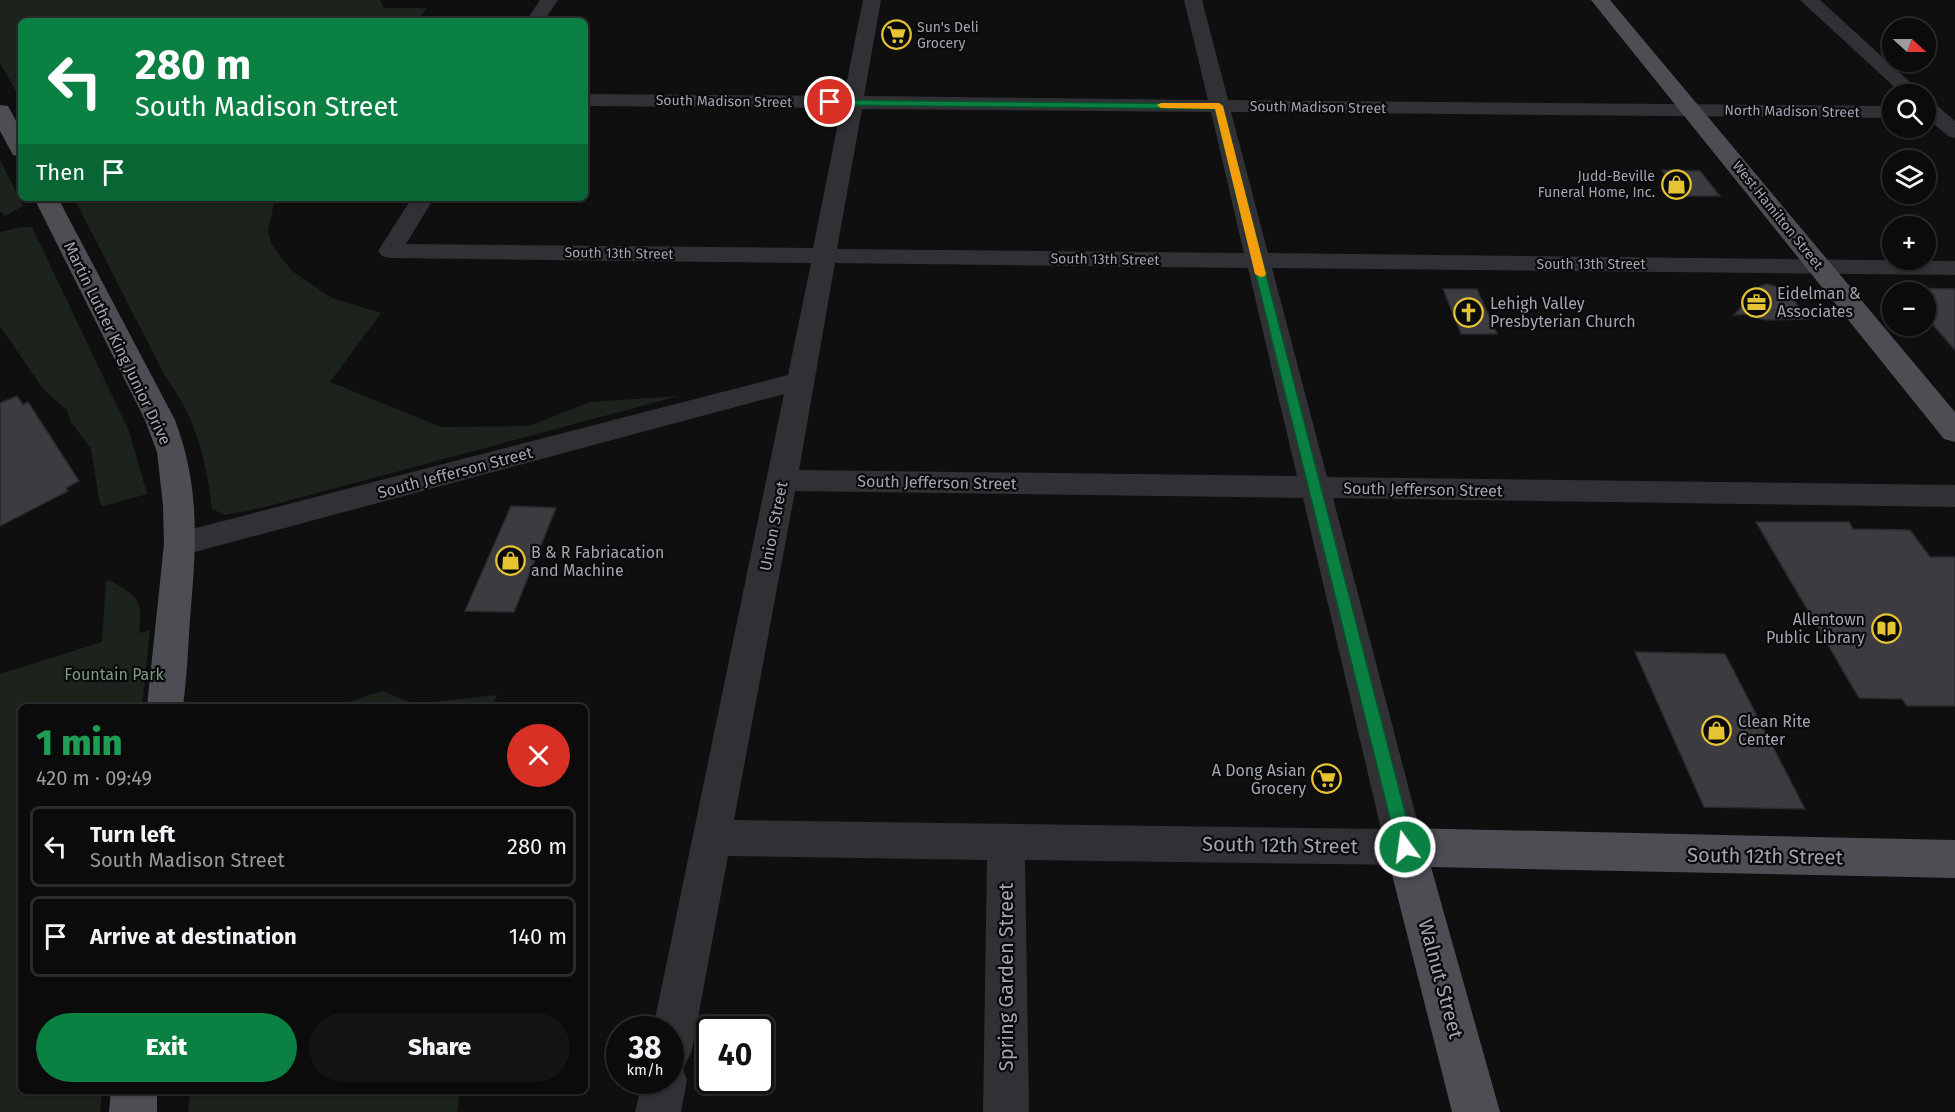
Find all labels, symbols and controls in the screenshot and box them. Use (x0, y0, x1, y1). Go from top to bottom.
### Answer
north arrow (1882, 18, 1936, 72)
map controls (1882, 18, 1936, 336)
supermarket icon: Sun's Deli Grocery (880, 19, 912, 51)
place label: Sun's Deli Grocery (917, 19, 979, 52)
text: 280 m (135, 40, 251, 90)
icon: left (36, 42, 114, 120)
pin (804, 76, 855, 127)
button: search (1882, 84, 1936, 138)
icon: arrive (813, 85, 846, 118)
text: South Madison Street (135, 91, 398, 123)
street label: South Madison Street (656, 92, 793, 111)
street label: South Madison Street (1250, 98, 1387, 117)
street label: North Madison Street (1724, 102, 1861, 121)
button: layers (1882, 150, 1936, 204)
icon: arrive (97, 156, 130, 189)
street label: West Hamilton Street (1729, 158, 1827, 274)
text: Then (36, 159, 85, 186)
place label: Judd-Beville Funeral Home, Inc. (1538, 168, 1655, 201)
shop icon: Judd-Beville Funeral Home, Inc. (1660, 168, 1692, 200)
button: + (1882, 216, 1936, 270)
street label: Martin Luther King Junior Drive (60, 238, 175, 448)
street label: South 13th Street (564, 244, 675, 263)
street label: South 13th Street (1050, 250, 1161, 269)
street label: South 13th Street (1537, 256, 1646, 273)
button: − (1882, 282, 1936, 336)
place label: Eidelman & Associates (1777, 284, 1861, 321)
office icon: Eidelman & Associates (1740, 286, 1772, 318)
place label: Lehigh Valley Presbyterian Church (1490, 294, 1636, 331)
church icon: Lehigh Valley Presbyterian Church (1453, 296, 1485, 328)
street label: South Jefferson Street (376, 443, 535, 502)
street label: South Jefferson Street (857, 472, 1017, 493)
street label: Union Street (755, 479, 792, 573)
street label: South Jefferson Street (1343, 479, 1503, 500)
place label: B & R Fabriacation and Machine (531, 543, 665, 580)
shop icon: B & R Fabriacation and Machine (494, 545, 526, 577)
place label: Allentown Public Library (1766, 610, 1865, 647)
library icon: Allentown Public Library (1870, 612, 1902, 644)
park label: Fountain Park (64, 665, 164, 684)
place label: Clean Rite Center (1738, 712, 1811, 749)
shop icon: Clean Rite Center (1701, 714, 1733, 746)
text: 1 min (36, 721, 122, 765)
button: close (507, 724, 570, 787)
place label: A Dong Asian Grocery (1212, 761, 1306, 798)
supermarket icon: A Dong Asian Grocery (1311, 763, 1343, 795)
text: 420 m · 09:49 (36, 766, 152, 790)
position arrow (1373, 815, 1437, 879)
text: Turn left (90, 821, 175, 848)
icon: left (39, 830, 72, 863)
street label: South 12th Street (1202, 832, 1359, 858)
text: 280 m (507, 833, 567, 860)
street label: South 12th Street (1687, 843, 1844, 869)
text: South Madison Street (90, 848, 285, 872)
street label: Spring Garden Street (994, 882, 1018, 1071)
street label: Walnut Street (1414, 917, 1469, 1042)
icon: arrive (39, 920, 72, 953)
text: Arrive at destination (90, 923, 297, 950)
text: 140 m (509, 923, 567, 950)
button: Exit (36, 1013, 297, 1082)
button: Share (309, 1013, 570, 1082)
speed limit sign: 40 (696, 1016, 774, 1094)
text: 38 (628, 1030, 662, 1066)
text: km/h (626, 1061, 664, 1079)

